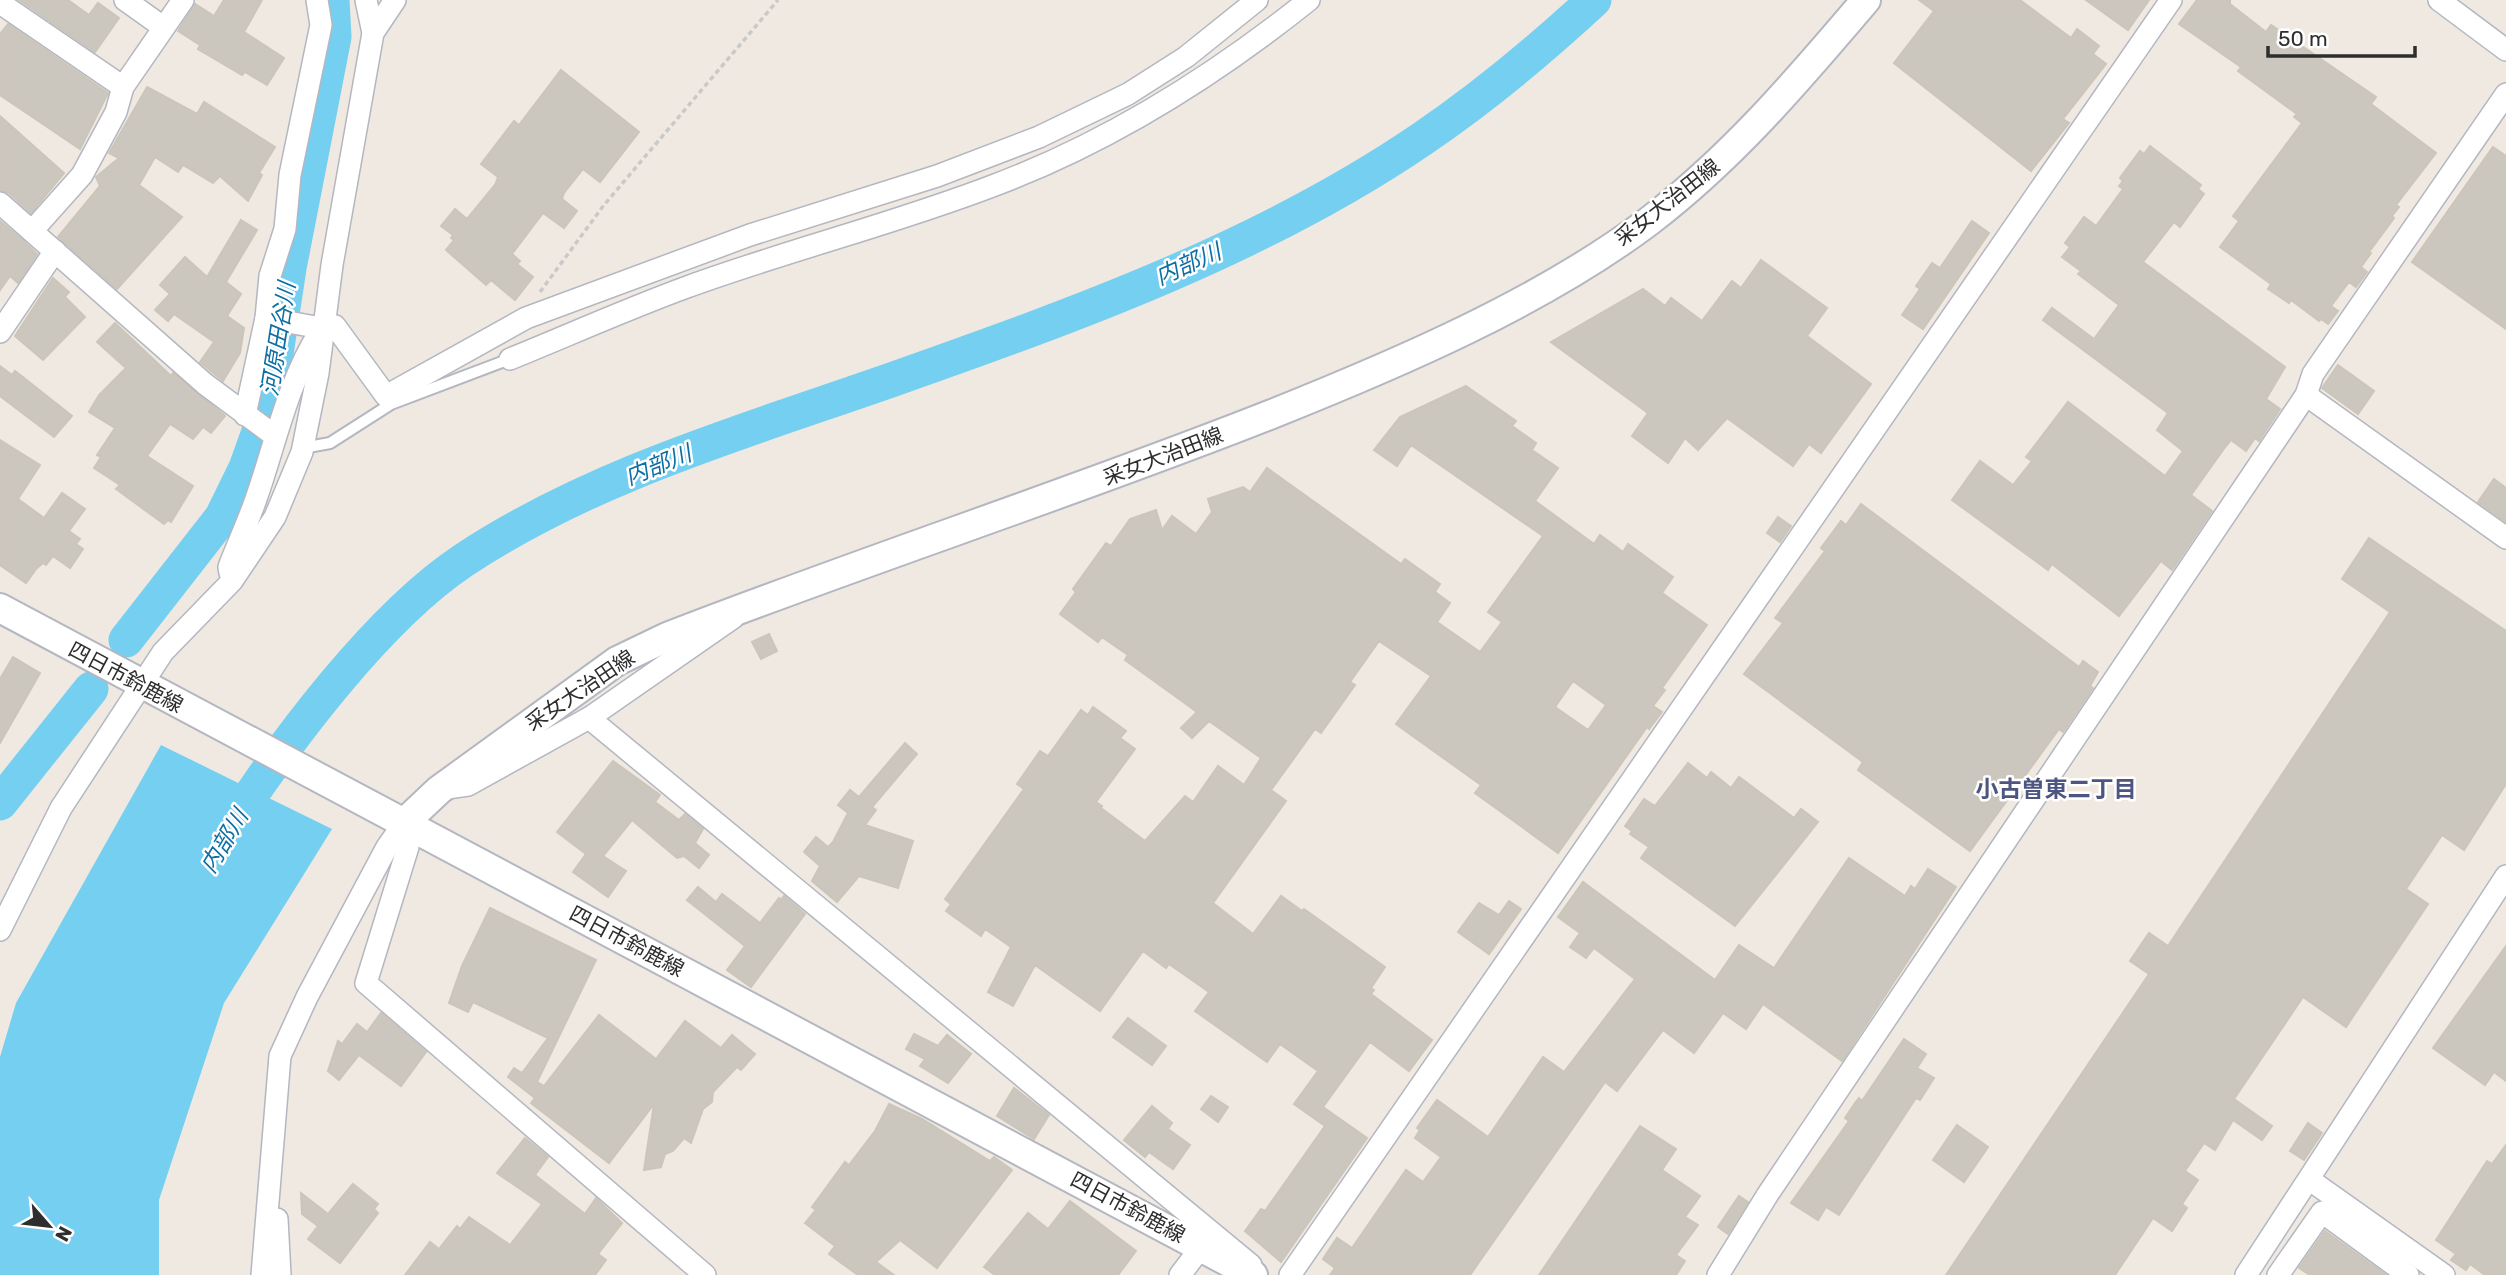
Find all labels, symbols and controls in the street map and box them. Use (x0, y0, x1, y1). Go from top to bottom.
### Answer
scale bar (2268, 14, 2415, 58)
text: 50 m (2278, 26, 2328, 51)
street label: 采女大治田線 (1610, 153, 1724, 251)
water label: 内部川 (1151, 236, 1228, 291)
water label: 河原田谷川 (255, 277, 301, 398)
street label: 采女大治田線 (1100, 422, 1226, 490)
water label: 内部川 (621, 438, 698, 491)
street label: 四日市鈴鹿線 (65, 636, 187, 718)
street label: 采女大治田線 (521, 644, 639, 736)
district label: 小古曽東二丁目 (1976, 775, 2137, 803)
water label: 内部川 (194, 802, 255, 878)
street label: 四日市鈴鹿線 (566, 900, 688, 982)
street label: 四日市鈴鹿線 (1067, 1166, 1189, 1248)
north arrow (14, 1191, 84, 1261)
text: N (50, 1222, 77, 1245)

